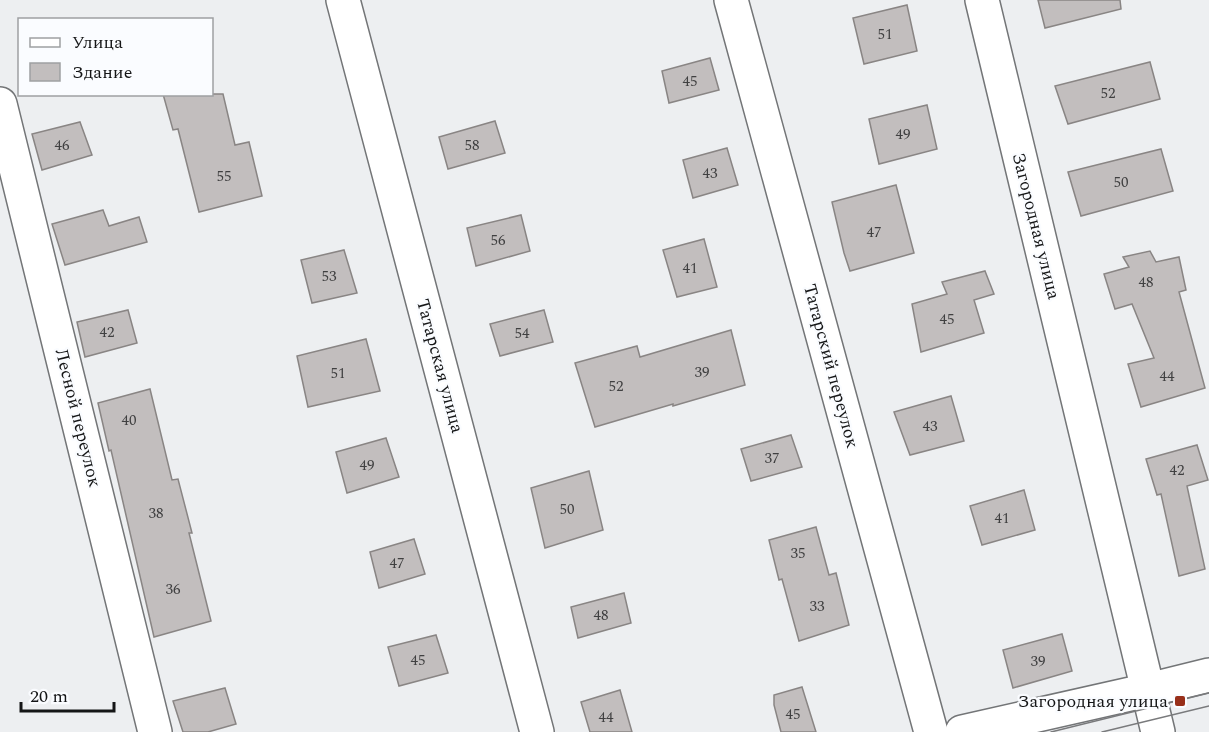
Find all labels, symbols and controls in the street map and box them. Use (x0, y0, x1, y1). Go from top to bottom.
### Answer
legend (18, 18, 213, 96)
house number: 51 (877, 23, 893, 46)
text: Улица (72, 29, 123, 56)
text: Здание (72, 59, 132, 86)
house number: 45 (682, 70, 698, 93)
house number: 52 (1100, 82, 1116, 105)
house number: 49 (895, 123, 911, 146)
house number: 46 (54, 134, 70, 157)
house number: 58 (464, 134, 480, 157)
street label: Загородная улица (1005, 150, 1067, 302)
house number: 43 (702, 162, 718, 185)
house number: 55 (216, 165, 232, 188)
house number: 50 (1113, 171, 1129, 194)
house number: 47 (866, 221, 882, 244)
house number: 56 (490, 229, 506, 252)
house number: 41 (682, 257, 698, 280)
house number: 53 (321, 265, 337, 288)
house number: 48 (1138, 271, 1154, 294)
street label: Татарский переулок (796, 281, 866, 451)
street label: Татарская улица (409, 296, 471, 436)
house number: 45 (939, 308, 955, 331)
house number: 42 (99, 321, 115, 344)
house number: 54 (514, 322, 530, 345)
street label: Лесной переулок (48, 346, 108, 490)
house number: 39 (694, 361, 710, 384)
house number: 51 (330, 362, 346, 385)
house number: 44 (1159, 365, 1175, 388)
house number: 52 (608, 375, 624, 398)
house number: 40 (121, 409, 137, 432)
house number: 43 (922, 415, 938, 438)
house number: 37 (764, 447, 780, 470)
house number: 49 (359, 454, 375, 477)
house number: 42 (1169, 459, 1185, 482)
house number: 50 (559, 498, 575, 521)
house number: 38 (148, 502, 164, 525)
house number: 41 (994, 507, 1010, 530)
house number: 35 (790, 542, 806, 565)
house number: 47 (389, 552, 405, 575)
house number: 36 (165, 578, 181, 601)
house number: 33 (809, 595, 825, 618)
house number: 48 (593, 604, 609, 627)
house number: 45 (410, 649, 426, 672)
house number: 39 (1030, 650, 1046, 673)
scale bar (21, 675, 114, 713)
text: 20 m (30, 683, 68, 710)
place label: Загородная улица (1018, 688, 1168, 715)
marker: Загородная улица (1173, 694, 1187, 708)
house number: 45 (785, 703, 801, 726)
house number: 44 (598, 706, 614, 729)

